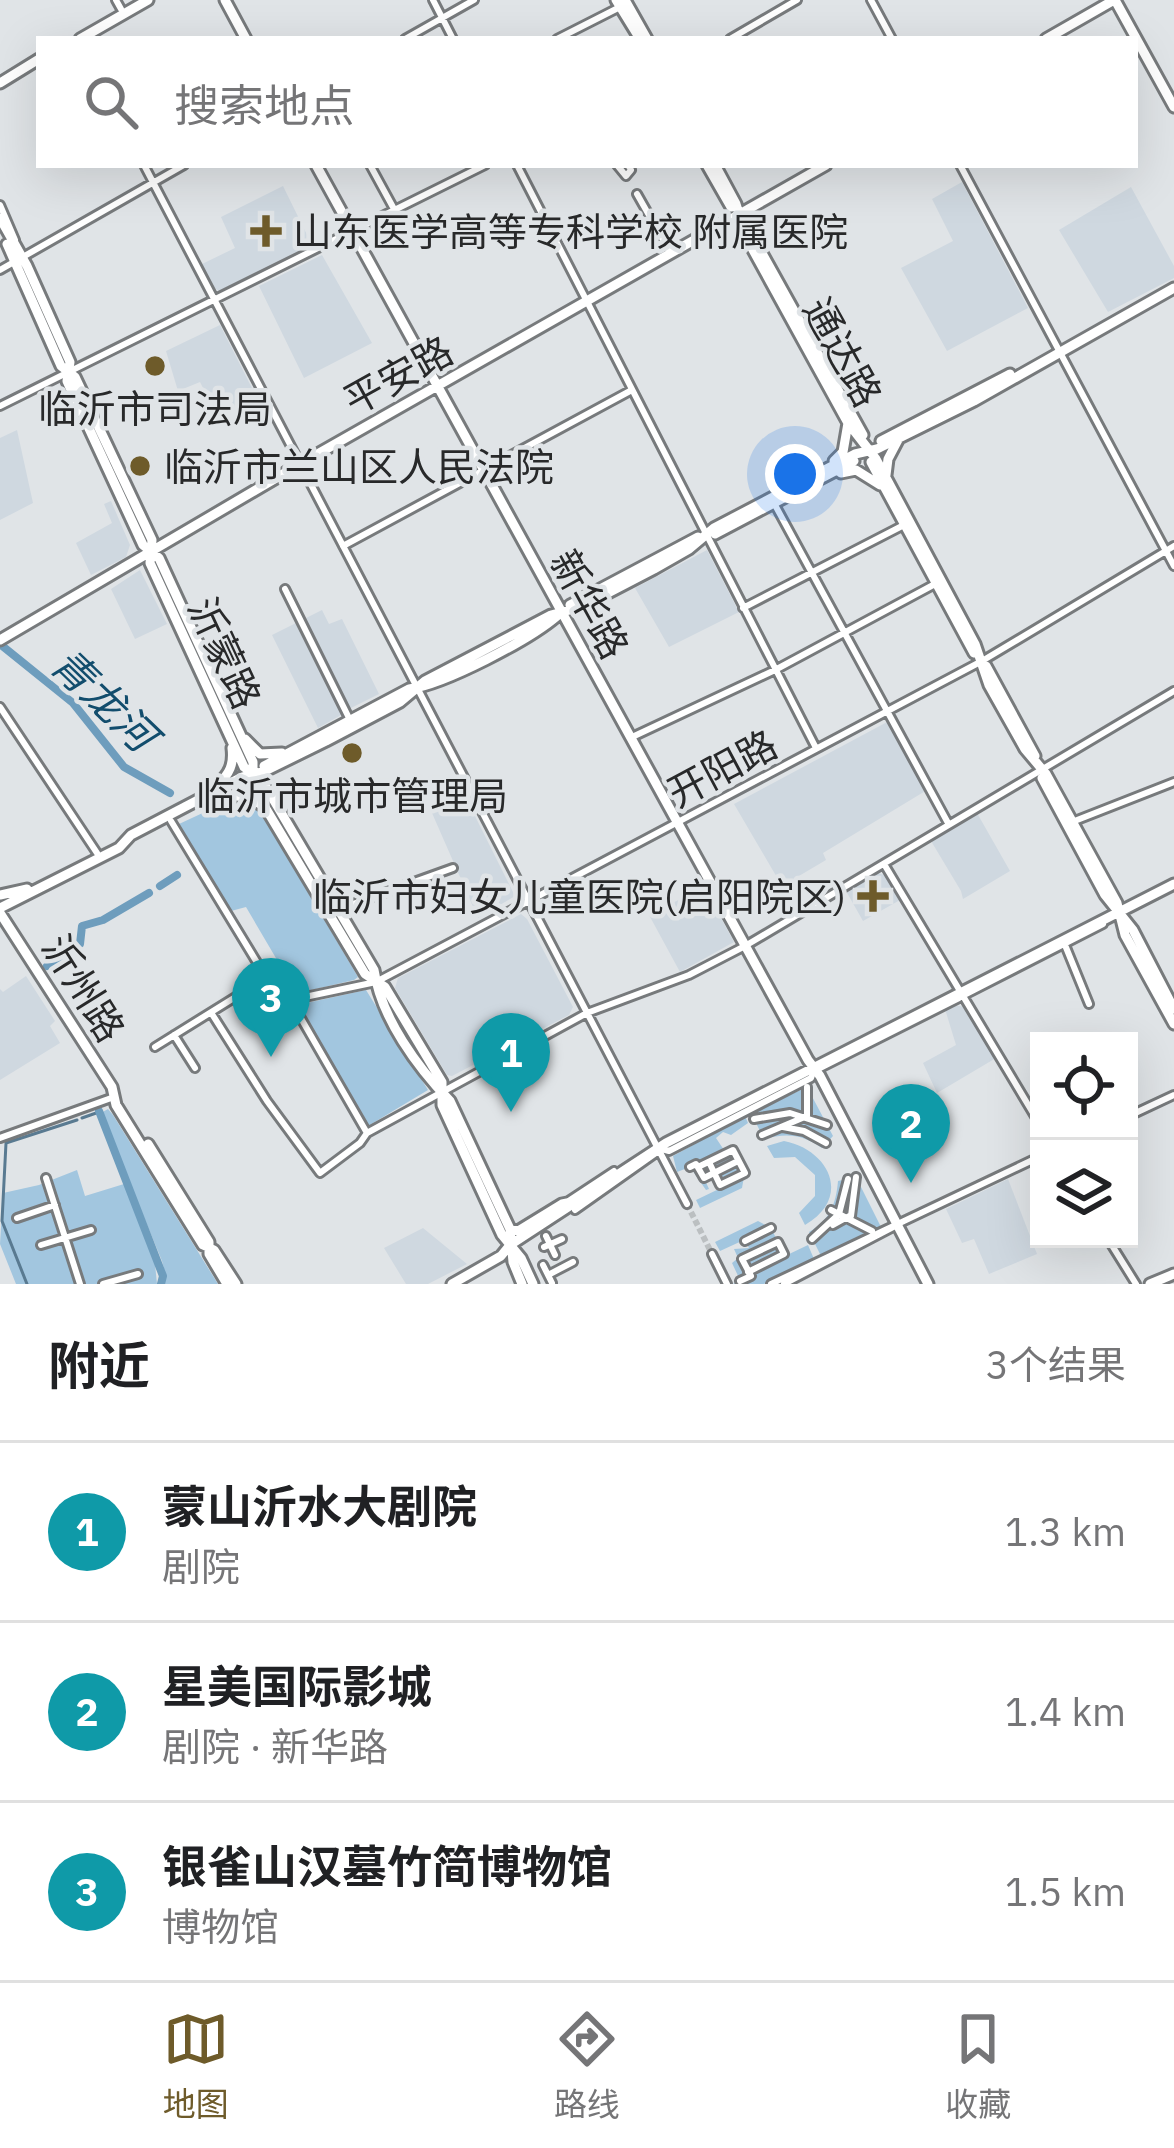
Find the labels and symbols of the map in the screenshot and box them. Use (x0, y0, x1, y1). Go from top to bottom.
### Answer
place label: 山东医学高等专科学校 附属医院 (293, 206, 848, 257)
marker: 山东医学高等专科学校 附属医院 (250, 215, 282, 247)
street label: 通达路 (792, 288, 894, 416)
street label: 平安路 (334, 324, 462, 426)
marker: 临沂市司法局 (142, 353, 168, 379)
place label: 临沂市司法局 (38, 383, 272, 434)
place label: 临沂市兰山区人民法院 (164, 441, 554, 492)
your location (765, 444, 825, 504)
marker: 临沂市兰山区人民法院 (127, 453, 153, 479)
street label: 新华路 (539, 540, 641, 668)
street label: 沂蒙路 (177, 589, 273, 717)
water label: 青龙河 (40, 635, 173, 767)
street label: 开阳路 (658, 718, 786, 818)
marker: 临沂市城市管理局 (339, 740, 365, 766)
place label: 临沂市城市管理局 (196, 770, 508, 821)
place label: 临沂市妇女儿童医院(启阳院区) (313, 871, 846, 922)
marker: 临沂市妇女儿童医院(启阳院区) (857, 880, 889, 912)
street label: 沂州路 (31, 925, 137, 1051)
pin: 3 (232, 958, 310, 1057)
pin: 1 (472, 1013, 550, 1112)
pin: 2 (872, 1084, 950, 1183)

